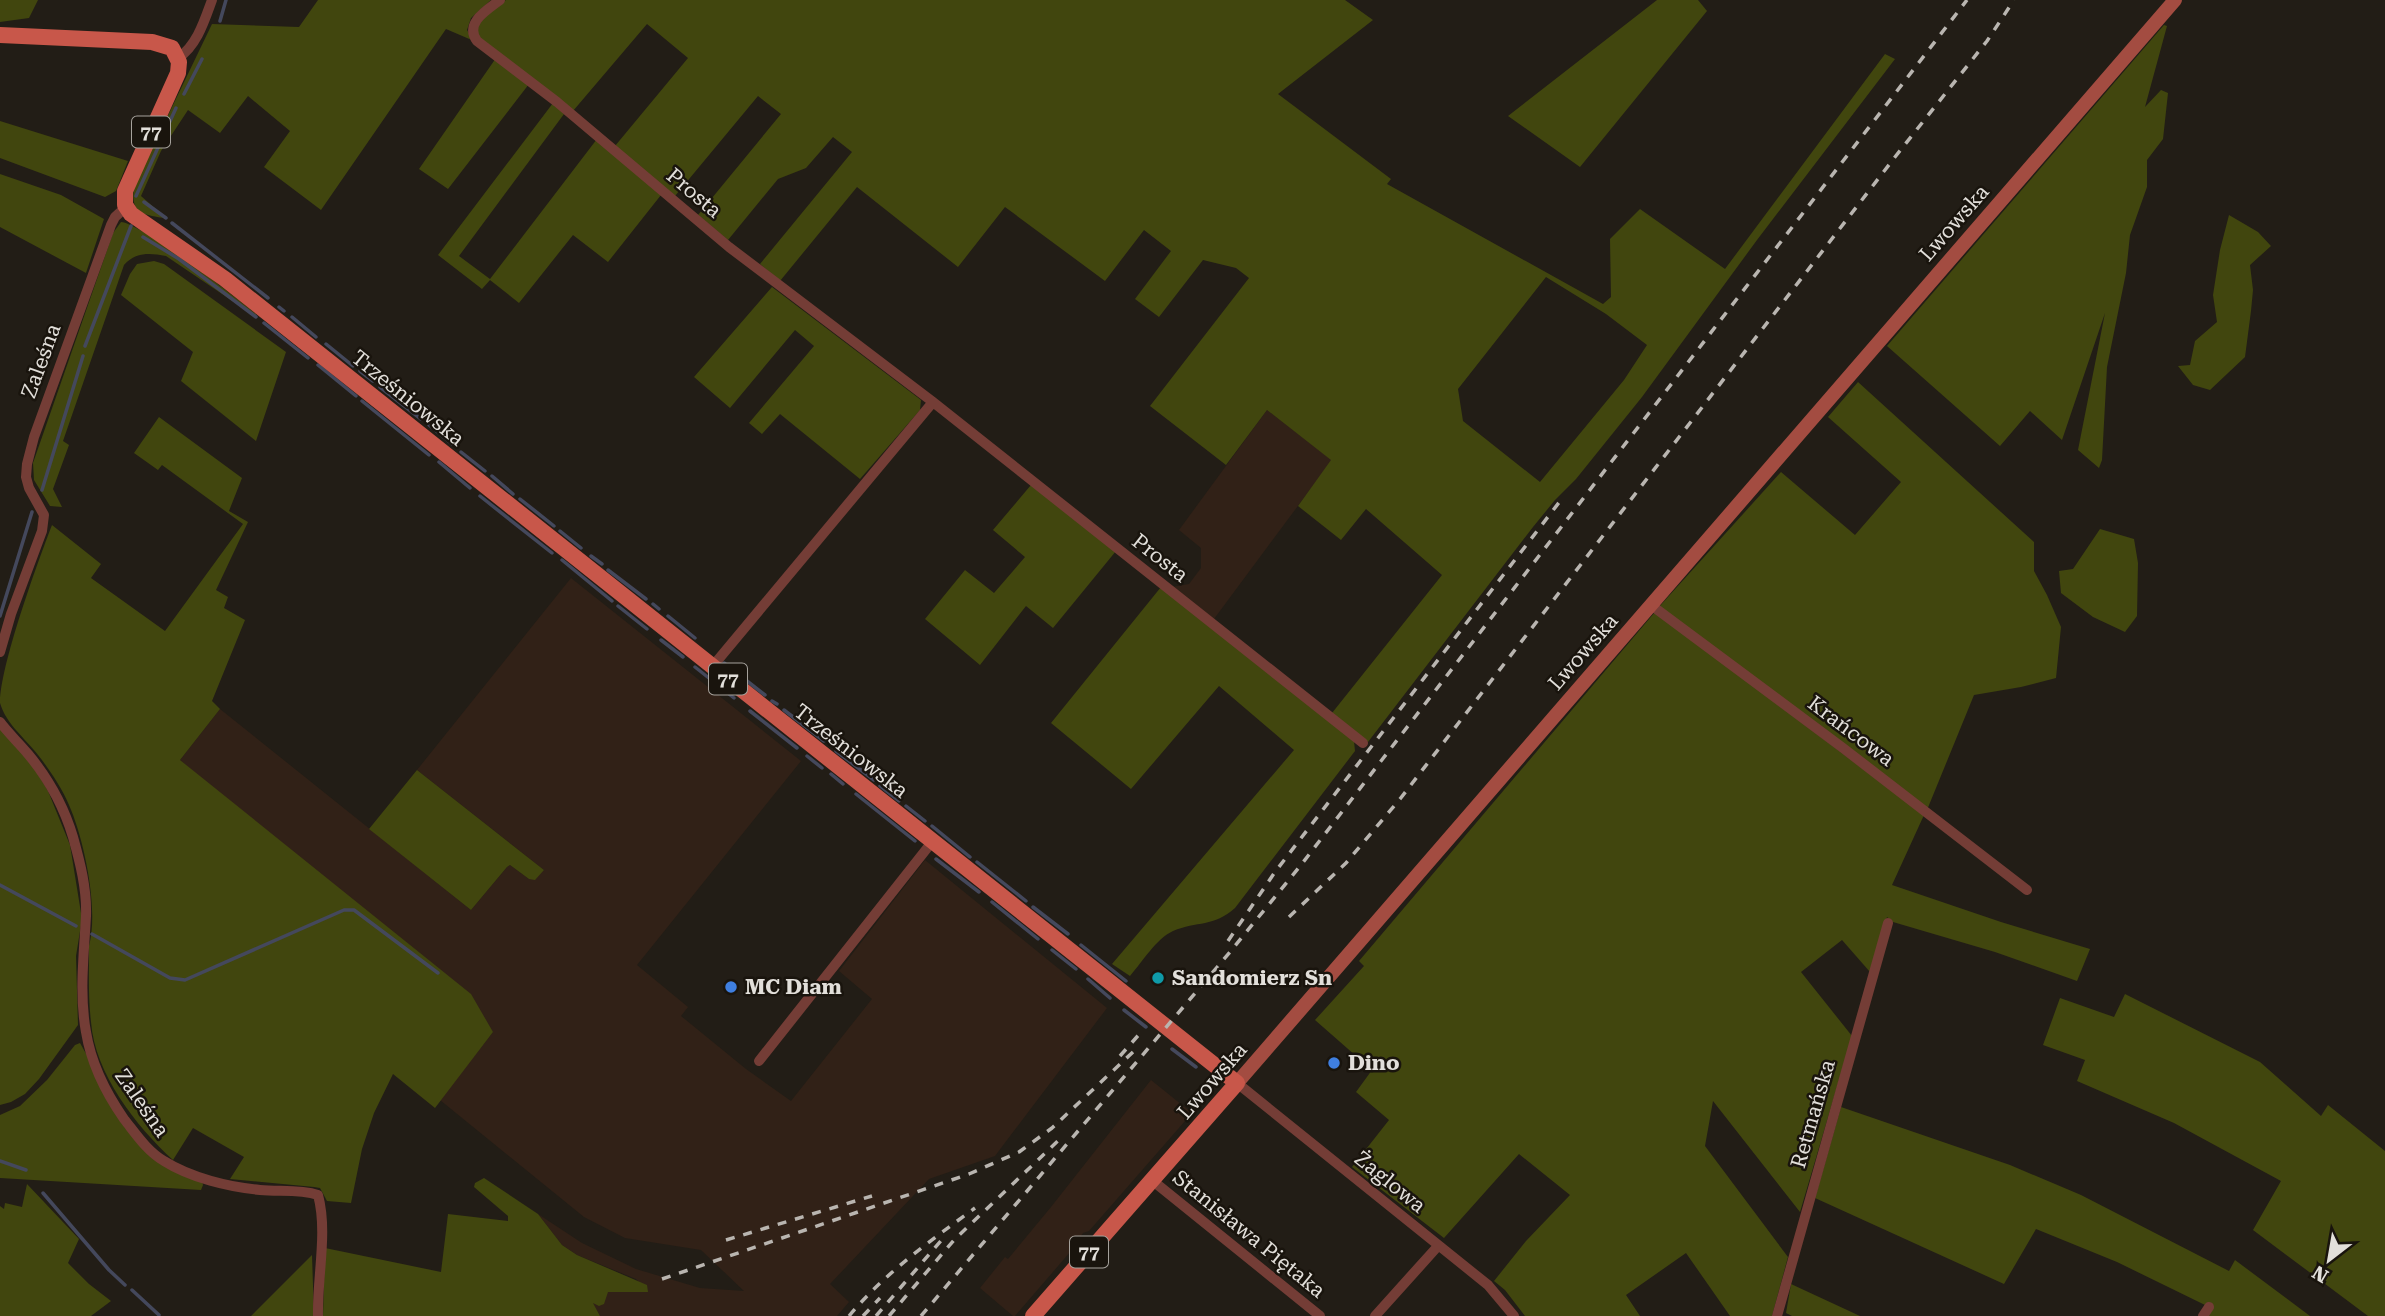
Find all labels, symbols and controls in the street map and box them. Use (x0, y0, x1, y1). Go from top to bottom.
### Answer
road number: 77 (132, 116, 170, 148)
street label: Prosta (662, 163, 727, 223)
street label: Lwowska (1914, 179, 1994, 266)
street label: Zaleśna (16, 320, 66, 402)
street label: Trześniowska (347, 345, 470, 451)
street label: Prosta (1127, 529, 1193, 588)
street label: Lwowska (1543, 608, 1623, 695)
road number: 77 (709, 664, 747, 694)
street label: Krańcowa (1803, 691, 1899, 771)
street label: Trześniowska (789, 699, 913, 803)
place label: Sandomierz Sn (1172, 966, 1332, 990)
marker: Sandomierz Sn (1150, 970, 1166, 986)
place label: MC Diam (745, 975, 842, 999)
marker: MC Diam (723, 979, 739, 995)
street label: Lwowska (1172, 1037, 1252, 1124)
place label: Dino (1348, 1051, 1400, 1075)
marker: Dino (1326, 1055, 1342, 1071)
street label: Retmańska (1786, 1056, 1840, 1171)
street label: Zaleśna (110, 1064, 174, 1142)
street label: Żaglowa (1350, 1146, 1431, 1218)
street label: Stanisława Piętaka (1168, 1165, 1330, 1303)
north arrow (2294, 1225, 2364, 1295)
road number: 77 (1070, 1236, 1108, 1268)
text: N (2308, 1260, 2333, 1288)

